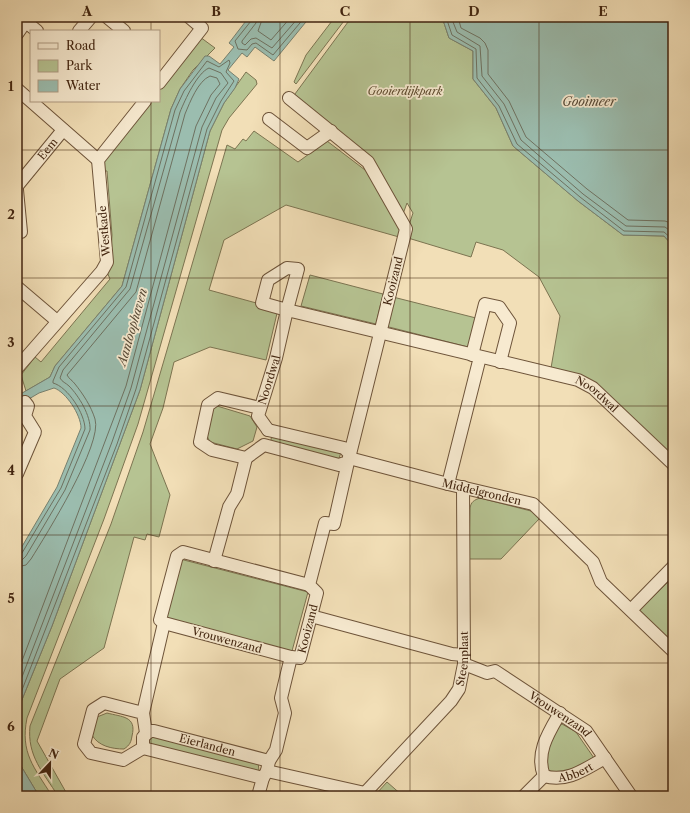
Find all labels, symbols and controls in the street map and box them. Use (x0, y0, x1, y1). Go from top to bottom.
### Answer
text: A (81, 3, 93, 19)
text: B (211, 3, 221, 19)
text: C (340, 3, 350, 19)
text: D (468, 3, 480, 19)
text: E (598, 3, 608, 19)
legend (30, 30, 160, 102)
text: Road (66, 38, 96, 53)
text: Park (66, 58, 93, 73)
text: 1 (8, 78, 14, 94)
text: Water (65, 78, 100, 93)
park label: Gooierdijkpark (368, 84, 443, 98)
water label: Gooimeer (562, 94, 617, 109)
street label: Eem (34, 135, 61, 163)
street label: Westkade (95, 205, 113, 258)
text: 2 (7, 206, 15, 222)
street label: Kooizand (380, 255, 406, 307)
water label: Aanloophaven (113, 287, 150, 369)
text: 3 (7, 334, 15, 350)
street label: Noordwal (255, 353, 284, 406)
street label: Noordwal (573, 373, 622, 416)
text: 4 (7, 462, 15, 478)
street label: Middelgronden (441, 476, 523, 508)
text: 5 (7, 590, 15, 606)
street label: Kooizand (295, 603, 321, 655)
street label: Vrouwenzand (190, 624, 264, 656)
street label: Steenplaat (453, 631, 471, 687)
street label: Vrouwenzand (525, 688, 595, 739)
text: 6 (7, 718, 15, 734)
street label: Eierlanden (178, 731, 237, 759)
north arrow (30, 743, 70, 783)
text: N (47, 745, 61, 762)
street label: Abbert (556, 759, 595, 785)

